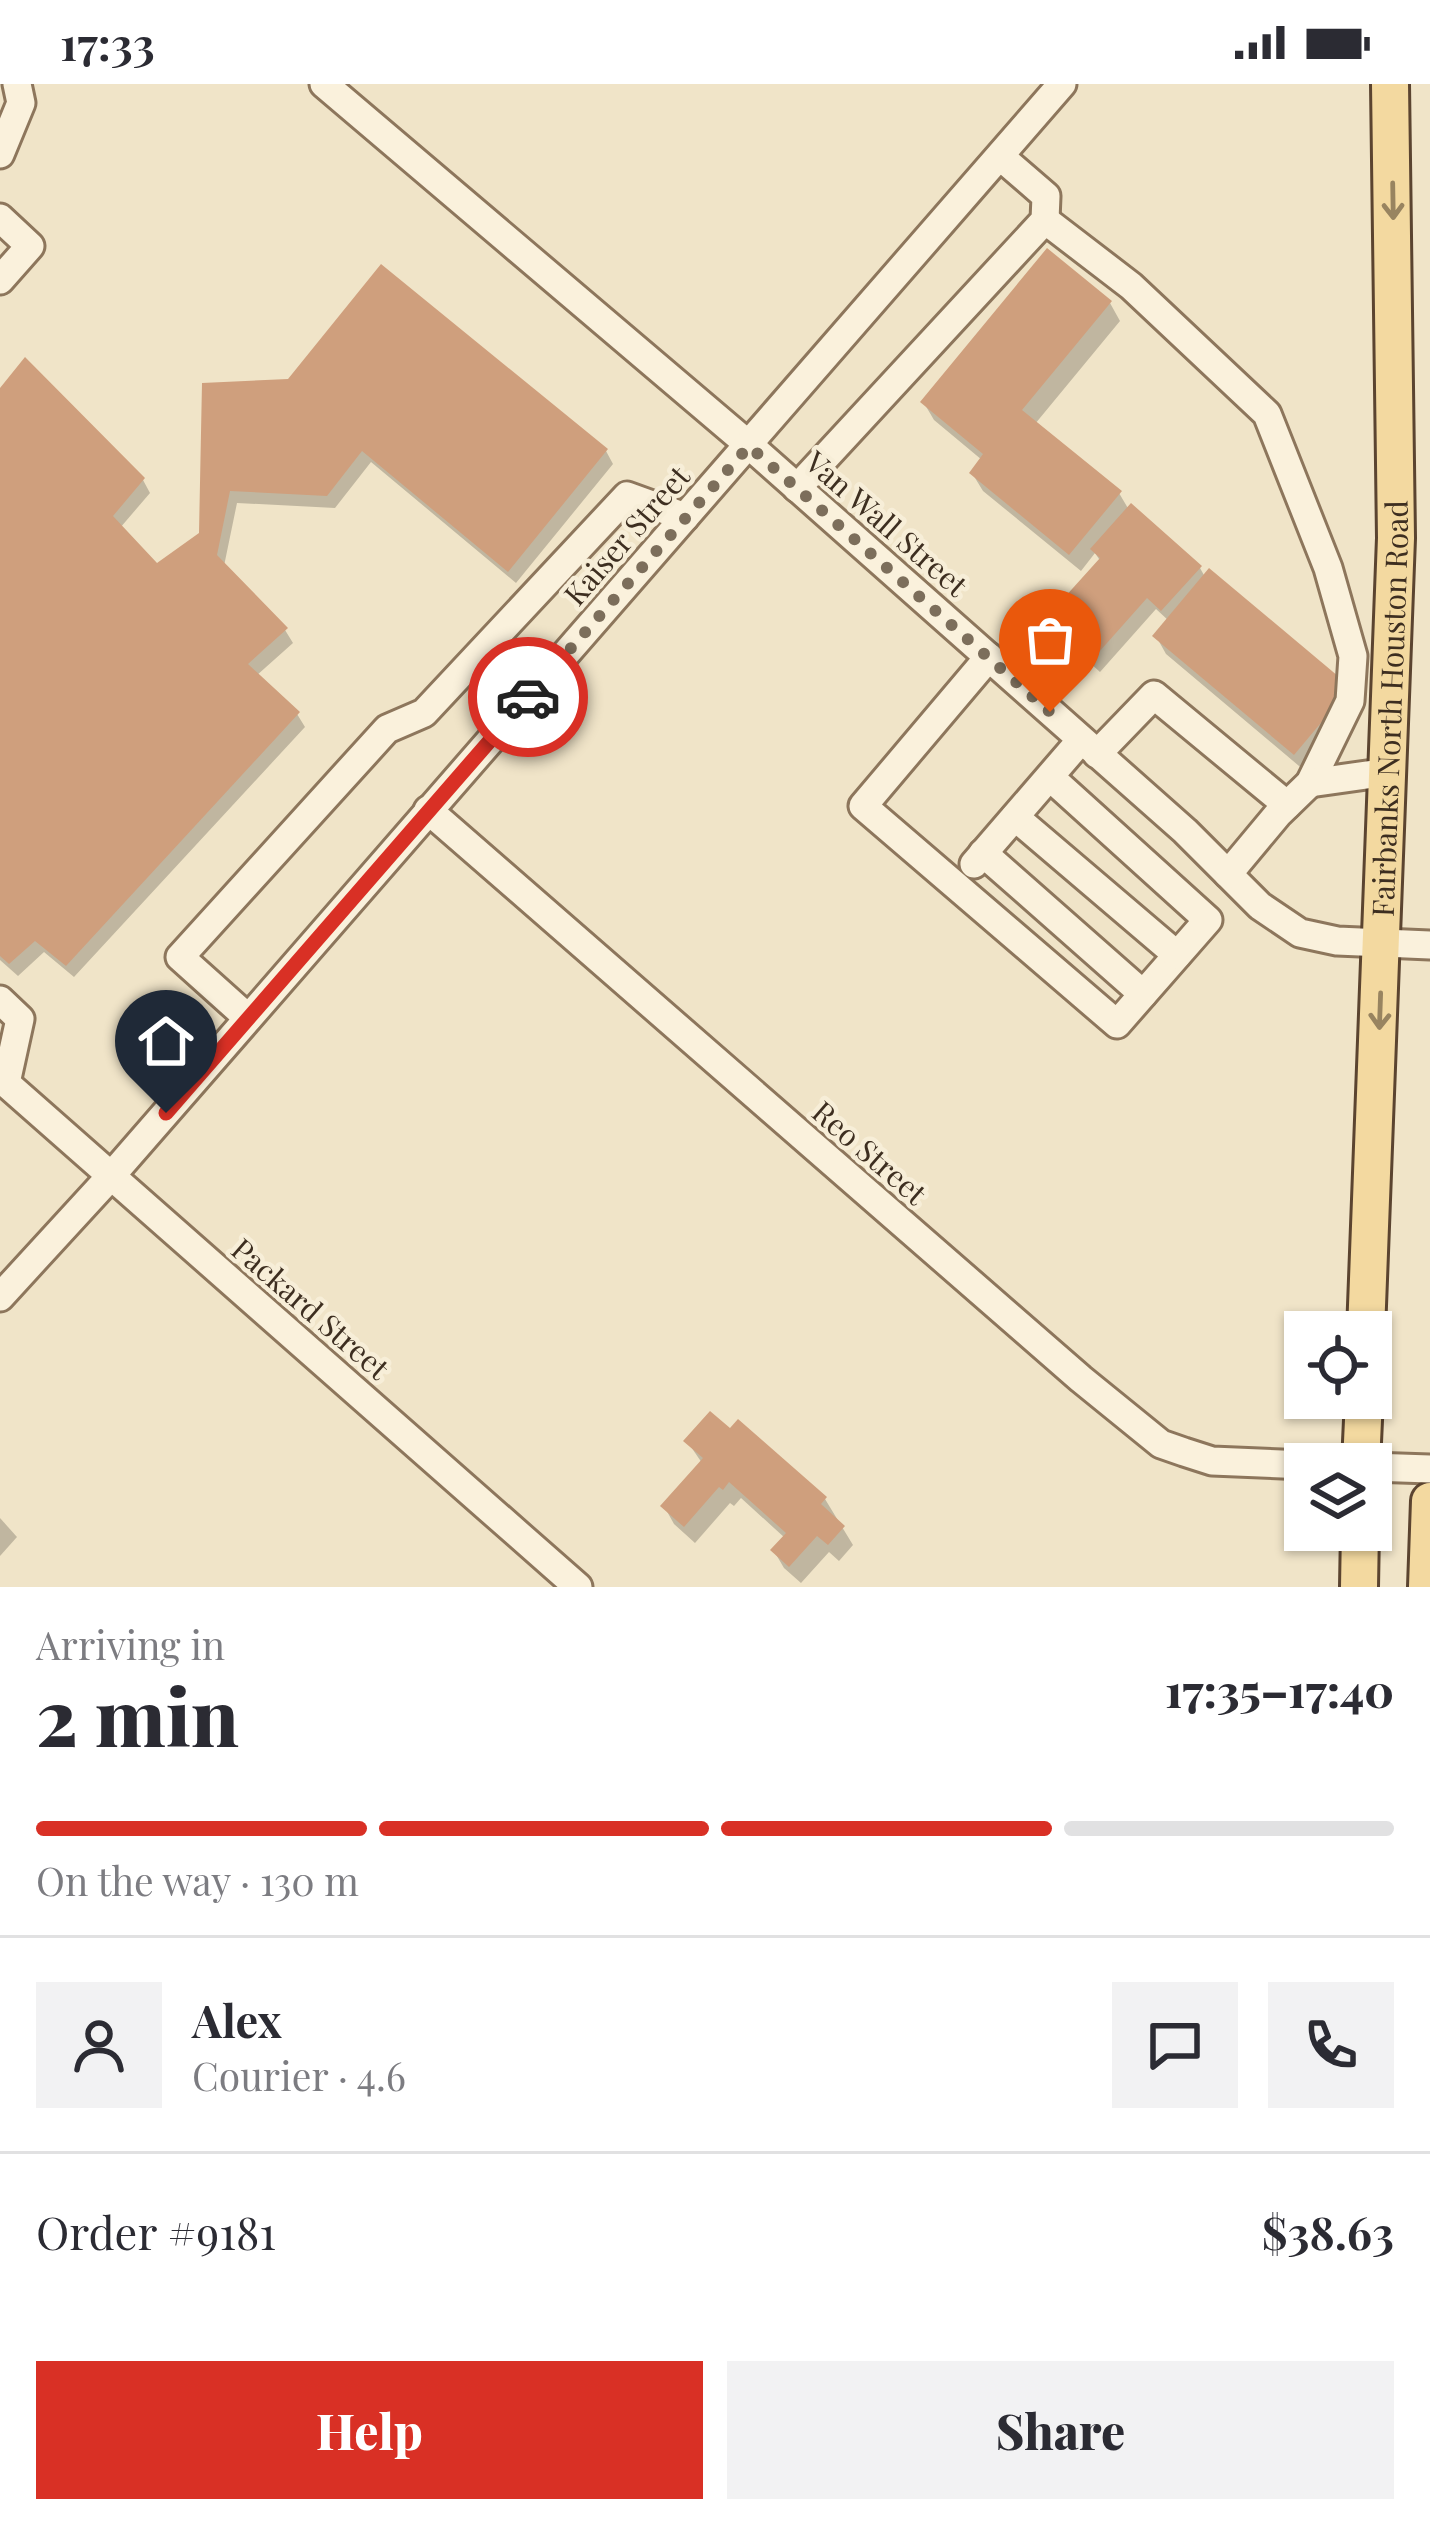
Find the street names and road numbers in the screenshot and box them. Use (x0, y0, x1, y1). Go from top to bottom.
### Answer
street label: Van Wall Street (797, 441, 977, 605)
street label: Kaiser Street (554, 456, 698, 613)
street label: Fairbanks North Houston Road (1362, 500, 1416, 917)
street label: Reo Street (804, 1091, 936, 1213)
street label: Packard Street (224, 1229, 398, 1388)

